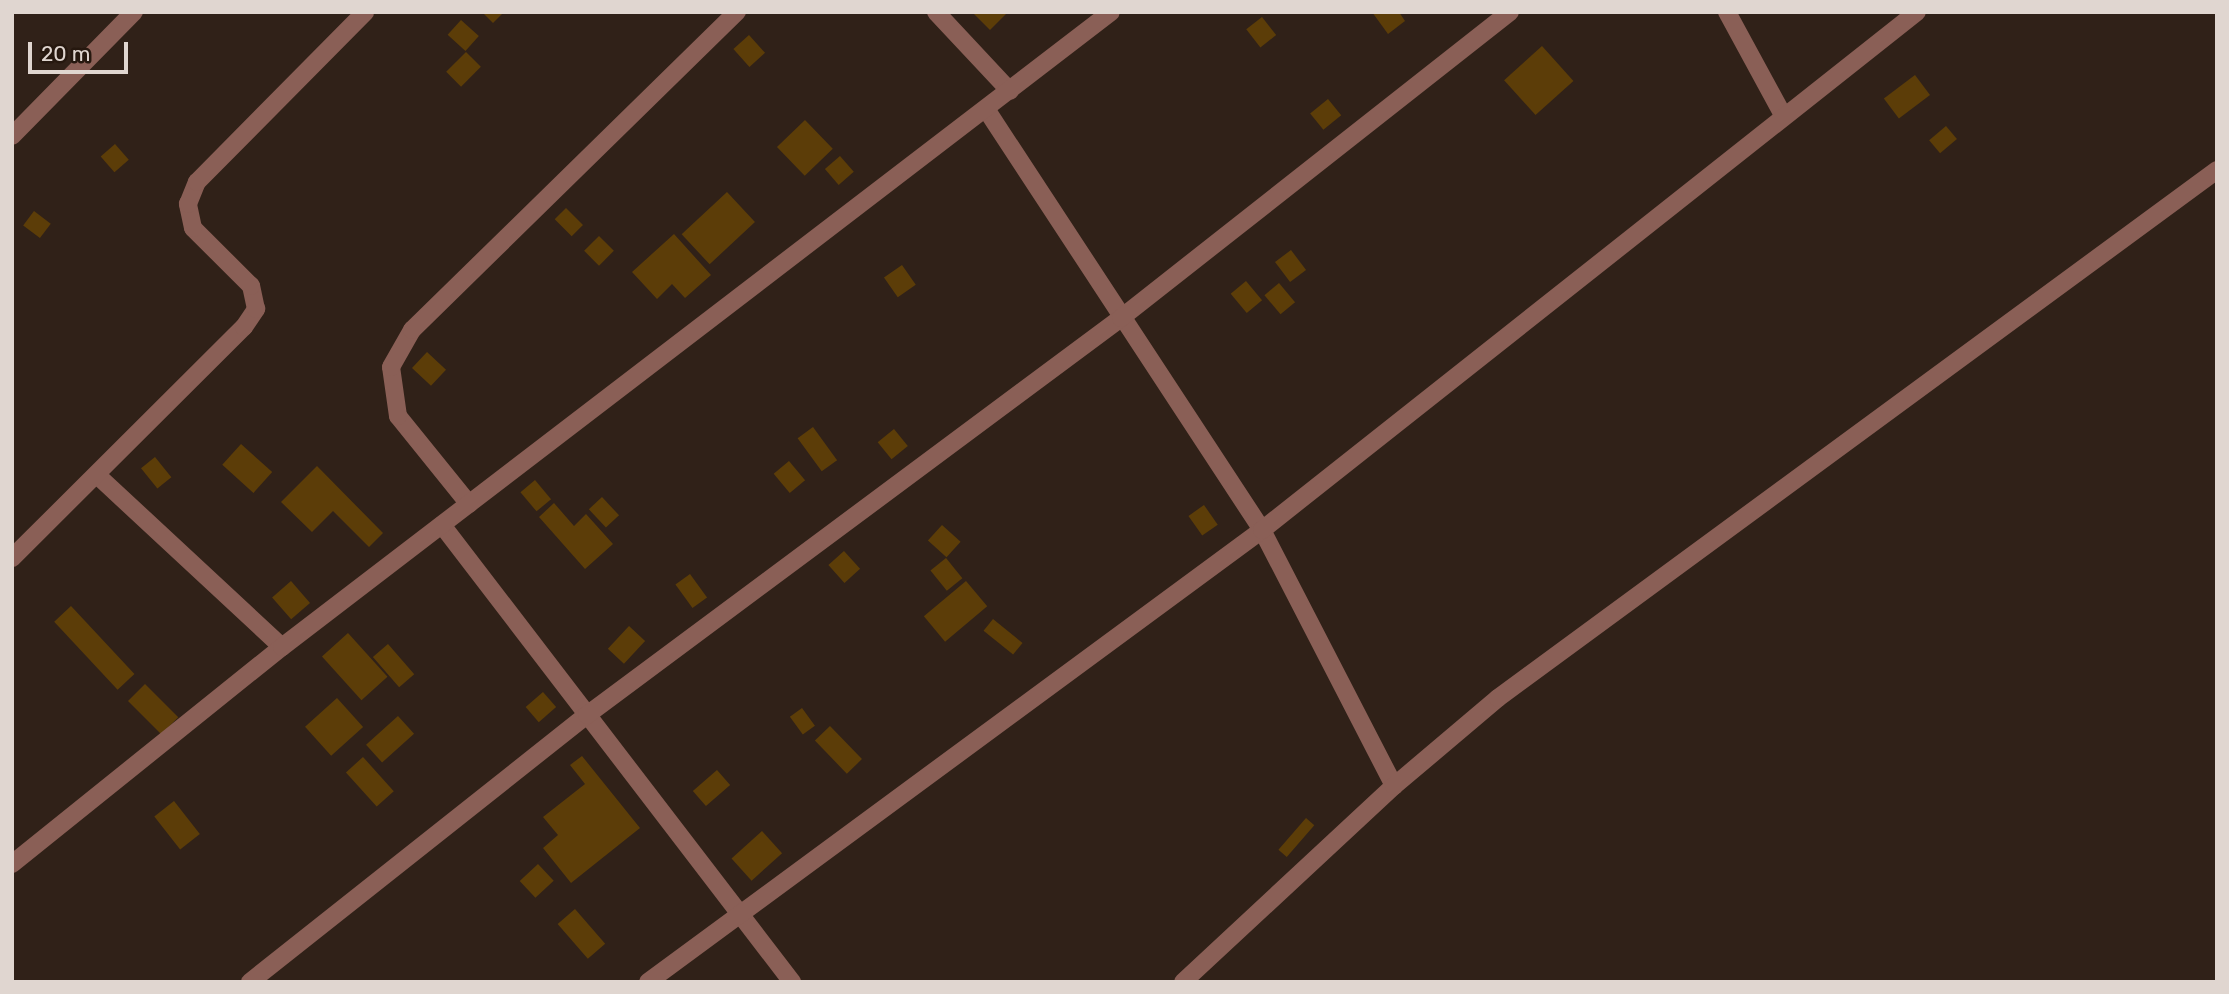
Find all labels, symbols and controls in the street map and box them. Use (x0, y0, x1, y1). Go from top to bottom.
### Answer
scale bar (32, 28, 131, 72)
text: 20 m (41, 41, 90, 66)

